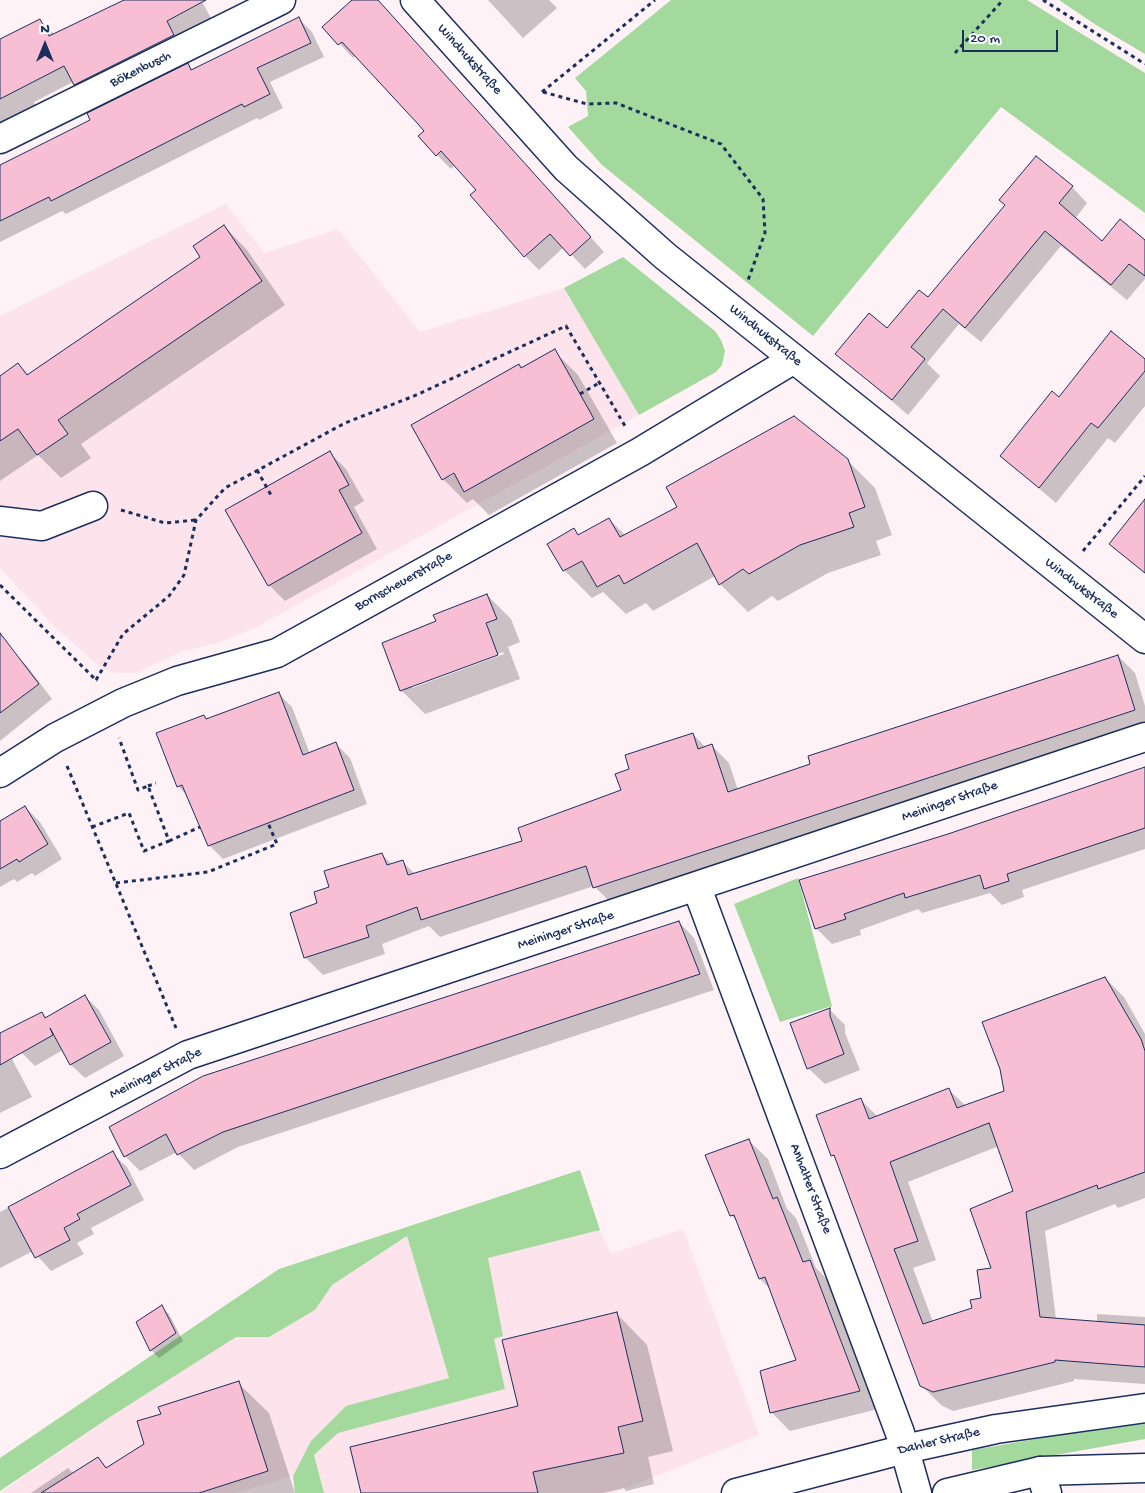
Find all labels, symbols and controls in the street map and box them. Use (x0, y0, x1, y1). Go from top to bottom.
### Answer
north arrow (20, 20, 70, 70)
scale bar (965, 20, 1061, 52)
text: N (40, 21, 50, 38)
street label: Windhukstraße (433, 21, 505, 99)
text: 20 m (970, 30, 1000, 48)
street label: Bökenbusch (108, 48, 174, 92)
street label: Windhukstraße (725, 301, 805, 371)
street label: Bornscheuerstraße (352, 548, 456, 616)
street label: Windhukstraße (1041, 555, 1121, 623)
street label: Meininger Straße (900, 778, 1000, 826)
street label: Meininger Straße (516, 907, 616, 955)
street label: Meininger Straße (107, 1044, 205, 1104)
street label: Anhalter Straße (785, 1142, 835, 1236)
street label: Dahler Straße (896, 1424, 982, 1460)

